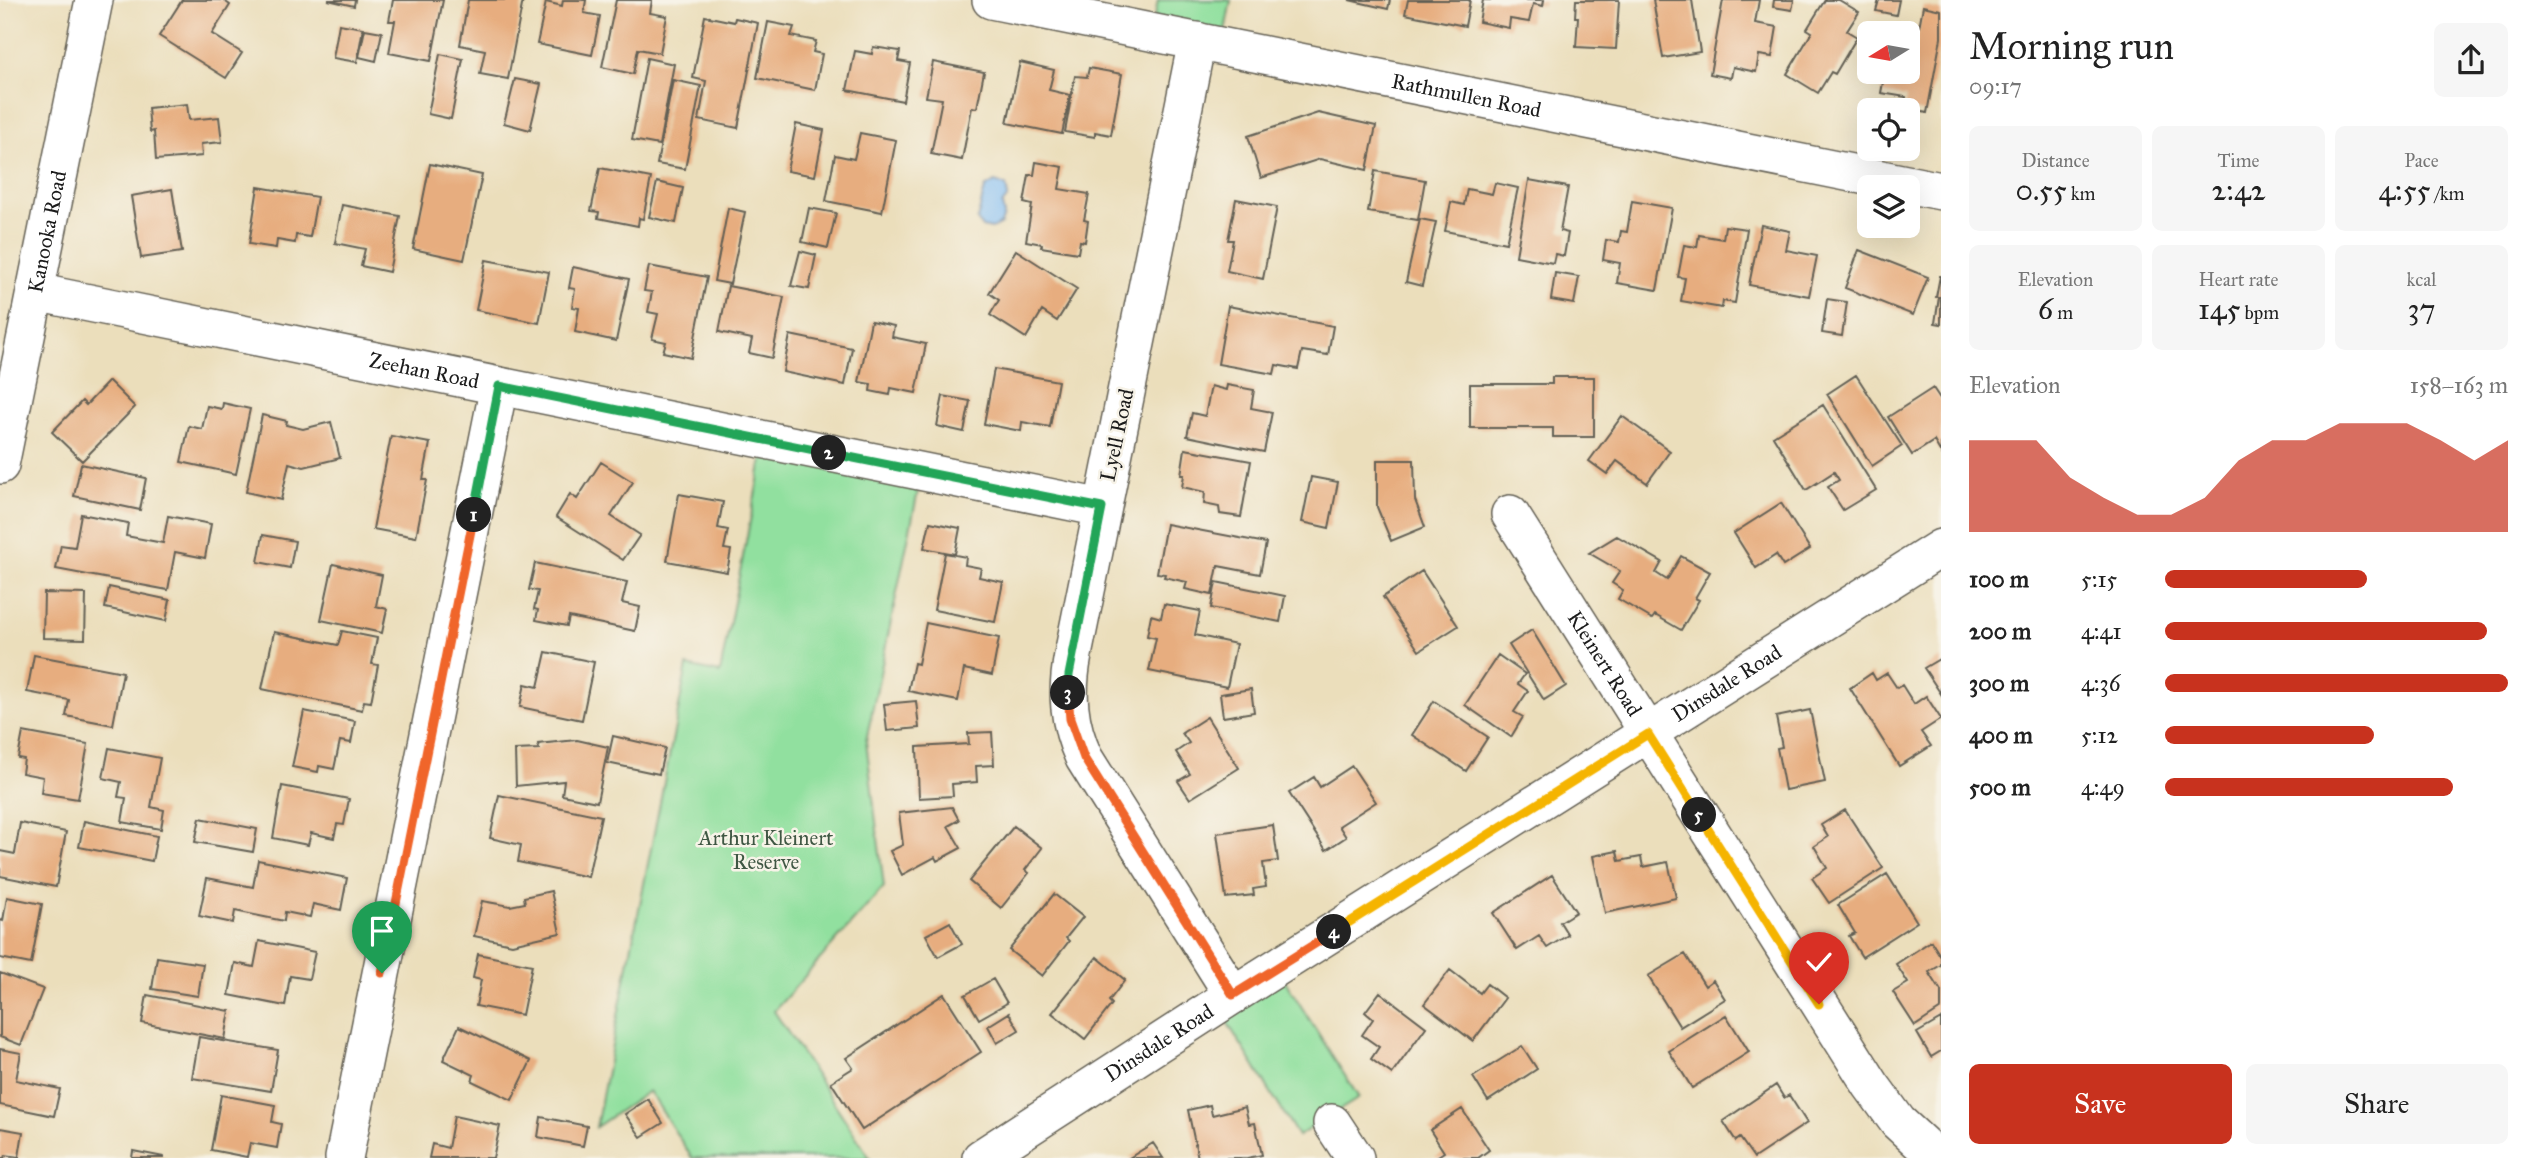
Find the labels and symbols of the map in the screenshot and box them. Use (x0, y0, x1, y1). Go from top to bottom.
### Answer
north arrow (1857, 21, 1920, 84)
street label: Rathmullen Road (1389, 68, 1544, 123)
street label: Kanooka Road (22, 168, 72, 295)
street label: Zeehan Road (367, 347, 482, 395)
street label: Lyell Road (1094, 386, 1140, 484)
pin: 2 (812, 435, 846, 470)
pin: 1 (456, 498, 491, 532)
street label: Kleinert Road (1562, 606, 1648, 722)
street label: Dinsdale Road (1667, 639, 1787, 728)
pin: 3 (1050, 676, 1086, 710)
pin: 5 (1682, 798, 1716, 832)
park label: Arthur Kleinert Reserve (697, 825, 834, 875)
pin (352, 901, 412, 973)
pin: 4 (1316, 914, 1352, 950)
pin (1789, 932, 1849, 1004)
street label: Dinsdale Road (1100, 998, 1219, 1088)

